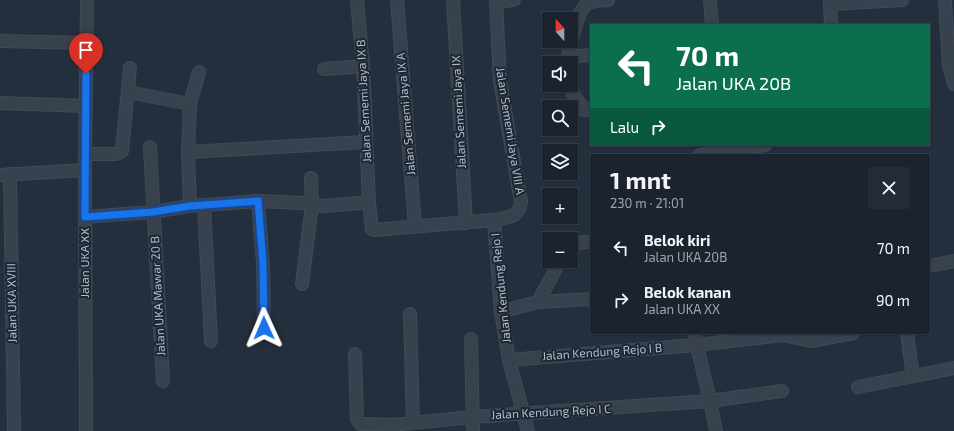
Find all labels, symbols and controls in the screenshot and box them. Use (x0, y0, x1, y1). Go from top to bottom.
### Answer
north arrow (542, 12, 578, 48)
map controls (542, 12, 578, 268)
pin (69, 33, 103, 74)
text: 70 m (676, 38, 739, 72)
icon: arrive (75, 39, 97, 61)
street label: Jalan Sememi Jaya IX B (353, 39, 373, 163)
icon: left (610, 40, 662, 92)
street label: Jalan Sememi Jaya IX A (393, 52, 417, 176)
street label: Jalan Sememi Jaya IX (448, 54, 468, 169)
button: sound (542, 56, 578, 92)
street label: Jalan Sememi Jaya VIII A (494, 66, 528, 196)
text: Jalan UKA 20B (676, 72, 791, 94)
button: search (542, 100, 578, 136)
icon: right (647, 116, 669, 138)
text: Lalu (610, 118, 639, 136)
button: layers (542, 144, 578, 180)
text: 1 mnt (610, 165, 671, 194)
button: close (868, 167, 910, 209)
button: + (542, 188, 578, 224)
text: 230 m · 21:01 (610, 195, 684, 211)
street label: Jalan UKA XX (77, 227, 91, 298)
text: Belok kiri (644, 231, 710, 249)
street label: Jalan Kendung Rejo I (487, 232, 514, 344)
button: − (542, 232, 578, 268)
street label: Jalan UKA Mawar 20 B (147, 236, 167, 356)
icon: left (610, 237, 632, 259)
text: 70 m (877, 239, 910, 257)
text: Jalan UKA 20B (644, 249, 727, 265)
street label: Jalan UKA XVIII (3, 263, 19, 343)
text: Belok kanan (644, 283, 731, 301)
icon: right (610, 289, 632, 311)
text: 90 m (876, 291, 910, 309)
text: Jalan UKA XX (644, 301, 720, 317)
position arrow (243, 307, 285, 349)
street label: Jalan Kendung Rejo I B (541, 340, 663, 363)
street label: Jalan Kendung Rejo I C (491, 401, 611, 422)

